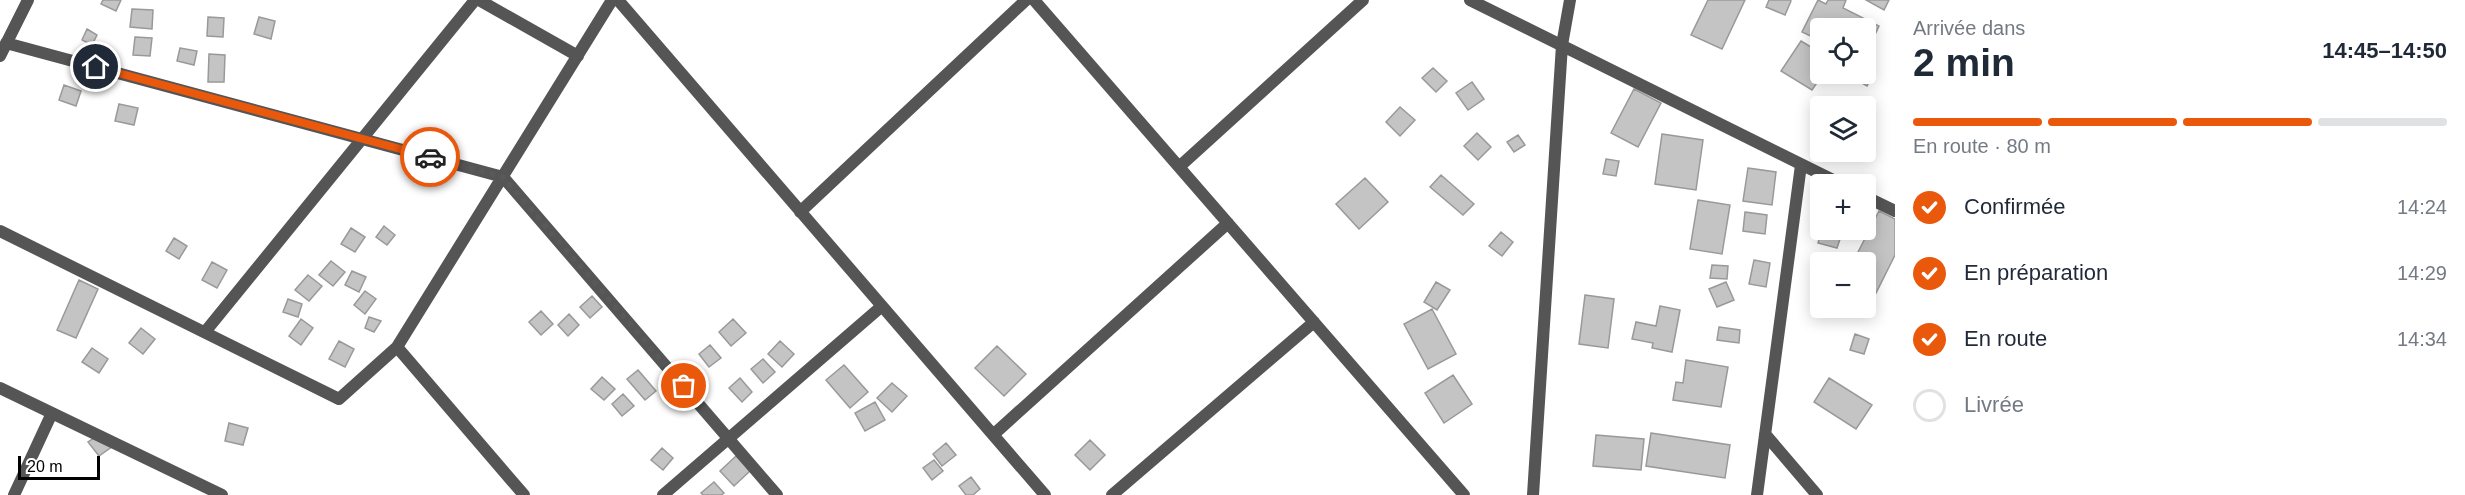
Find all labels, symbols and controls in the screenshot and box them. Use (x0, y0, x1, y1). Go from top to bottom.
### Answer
text: Arrivée dans (1913, 17, 2025, 39)
map controls (1810, 18, 1876, 318)
button: locate (1810, 18, 1876, 84)
text: 14:45–14:50 (2322, 38, 2447, 63)
pin (70, 41, 121, 92)
text: 2 min (1913, 41, 2015, 84)
icon: home (79, 50, 112, 83)
button: layers (1810, 96, 1876, 162)
courier (400, 127, 460, 187)
text: En route · 80 m (1913, 135, 2051, 157)
icon: car (414, 141, 447, 174)
button: + (1810, 174, 1876, 240)
icon: check (1913, 191, 1946, 224)
text: Confirmée (1964, 194, 2065, 219)
text: 14:24 (2397, 196, 2447, 218)
button: − (1810, 252, 1876, 318)
icon: check (1913, 257, 1946, 290)
text: En préparation (1964, 260, 2108, 285)
text: 14:29 (2397, 262, 2447, 284)
icon: check (1913, 323, 1946, 356)
text: En route (1964, 326, 2047, 351)
text: 14:34 (2397, 328, 2447, 350)
pin (658, 360, 709, 411)
icon: bag (667, 369, 700, 402)
text: Livrée (1964, 392, 2024, 417)
scale bar (18, 453, 100, 480)
text: 20 m (27, 458, 63, 475)

